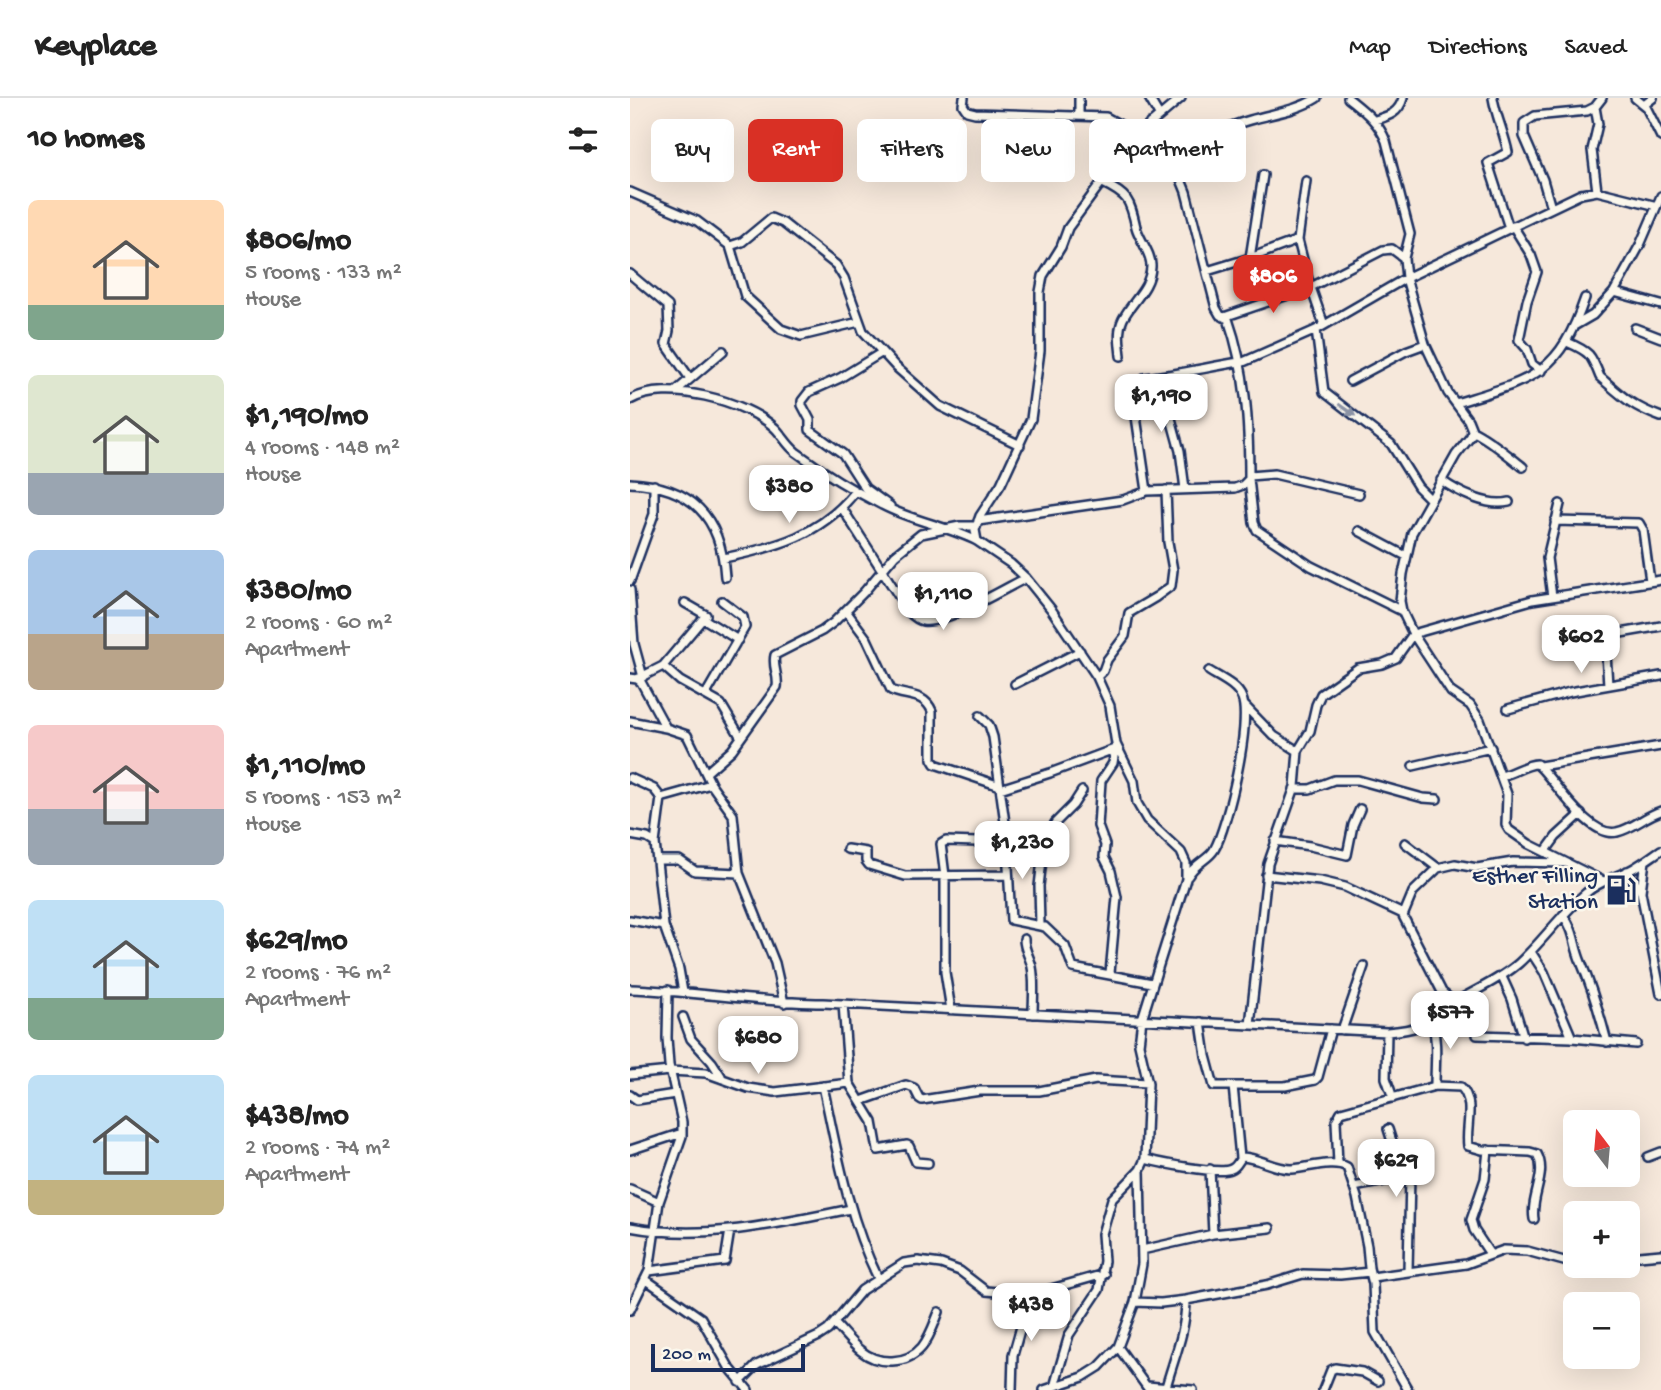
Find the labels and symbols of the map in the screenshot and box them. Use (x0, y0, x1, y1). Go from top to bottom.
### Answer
pin: $806 (1232, 256, 1314, 315)
pin: $1,190 (1104, 374, 1218, 434)
one-way arrow (1338, 403, 1356, 417)
pin: $380 (748, 466, 830, 525)
pin: $1,110 (886, 573, 1000, 632)
pin: $602 (1540, 616, 1622, 675)
pin: $1,230 (965, 822, 1079, 881)
place label: Esther Filling Station (1472, 864, 1598, 917)
fuel station icon: Esther Filling Station (1604, 873, 1638, 907)
pin: $577 (1409, 992, 1491, 1051)
pin: $680 (717, 1016, 799, 1076)
north arrow (1563, 1110, 1640, 1186)
pin: $629 (1355, 1140, 1437, 1199)
pin: $438 (990, 1284, 1072, 1343)
scale bar (651, 1341, 805, 1373)

